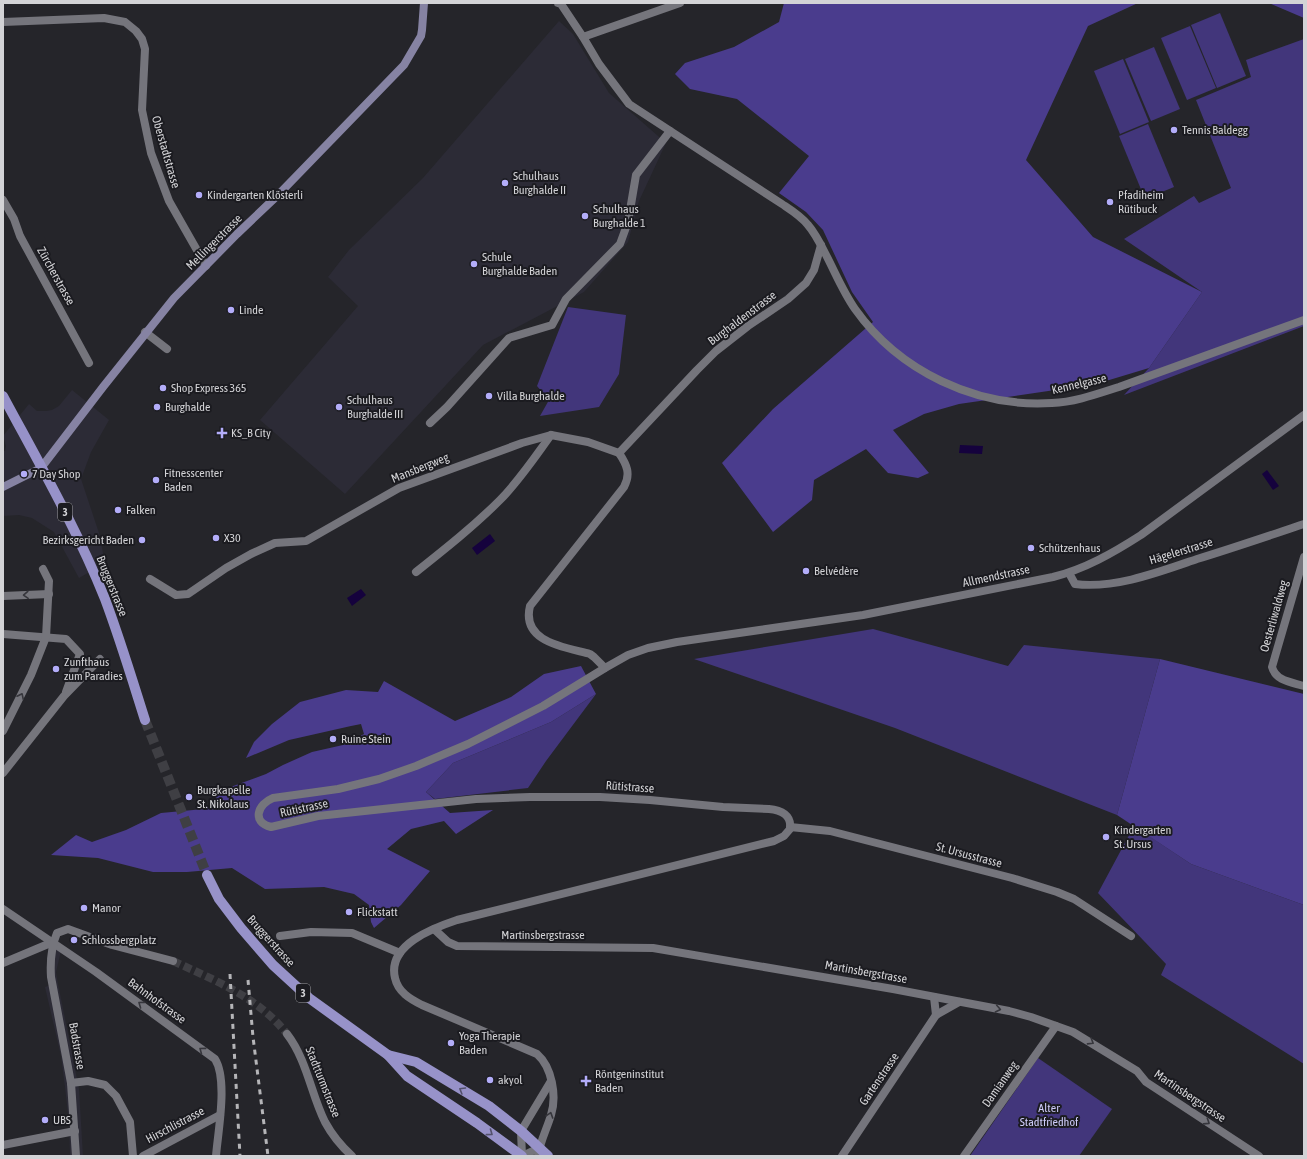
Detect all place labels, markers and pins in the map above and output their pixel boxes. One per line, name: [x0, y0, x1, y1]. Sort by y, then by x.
place label: Tennis Baldegg: [1182, 123, 1249, 137]
marker: Tennis Baldegg: [1169, 125, 1179, 135]
place label: Schulhaus Burghalde II: [513, 169, 566, 197]
marker: Schulhaus Burghalde II: [500, 178, 510, 188]
place label: Kindergarten Klösterli: [207, 188, 303, 202]
place label: Pfadiheim Rütibuck: [1118, 188, 1164, 216]
marker: Kindergarten Klösterli: [194, 190, 204, 200]
marker: Pfadiheim Rütibuck: [1105, 197, 1115, 207]
place label: Schulhaus Burghalde 1: [593, 202, 646, 230]
marker: Schulhaus Burghalde 1: [580, 211, 590, 221]
place label: Schule Burghalde Baden: [482, 250, 557, 278]
marker: Schule Burghalde Baden: [469, 259, 479, 269]
place label: Linde: [239, 303, 263, 317]
marker: Linde: [226, 305, 236, 315]
place label: Shop Express 365: [171, 381, 247, 395]
marker: Shop Express 365: [158, 383, 168, 393]
place label: Villa Burghalde: [497, 389, 565, 403]
marker: Villa Burghalde: [484, 391, 494, 401]
place label: Schulhaus Burghalde III: [347, 393, 403, 421]
place label: Burghalde: [165, 400, 210, 414]
marker: Burghalde: [152, 402, 162, 412]
marker: Schulhaus Burghalde III: [334, 402, 344, 412]
place label: KS_B City: [231, 426, 271, 440]
marker: KS_B City: [216, 427, 228, 439]
place label: Fitnesscenter Baden: [164, 466, 223, 494]
place label: 7 Day Shop: [32, 467, 81, 481]
marker: 7 Day Shop: [19, 469, 29, 479]
marker: Fitnesscenter Baden: [151, 475, 161, 485]
place label: Falken: [126, 503, 156, 517]
marker: Falken: [113, 505, 123, 515]
place label: X30: [224, 531, 241, 545]
place label: Bezirksgericht Baden: [42, 533, 134, 547]
marker: X30: [211, 533, 221, 543]
marker: Bezirksgericht Baden: [137, 535, 147, 545]
place label: Schützenhaus: [1039, 541, 1100, 555]
marker: Schützenhaus: [1026, 543, 1036, 553]
place label: Belvédère: [814, 564, 859, 578]
marker: Belvédère: [801, 566, 811, 576]
place label: Zunfthaus zum Paradies: [64, 655, 123, 683]
marker: Zunfthaus zum Paradies: [51, 664, 61, 674]
place label: Ruine Stein: [341, 732, 391, 746]
marker: Ruine Stein: [328, 734, 338, 744]
place label: Burgkapelle St. Nikolaus: [197, 783, 251, 811]
marker: Burgkapelle St. Nikolaus: [184, 792, 194, 802]
place label: Kindergarten St. Ursus: [1114, 823, 1171, 851]
marker: Kindergarten St. Ursus: [1101, 832, 1111, 842]
place label: Manor: [92, 901, 121, 915]
marker: Manor: [79, 903, 89, 913]
place label: Flickstatt: [357, 905, 398, 919]
marker: Flickstatt: [344, 907, 354, 917]
place label: Schlossbergplatz: [82, 933, 157, 947]
marker: Schlossbergplatz: [69, 935, 79, 945]
place label: Yoga Therapie Baden: [459, 1029, 520, 1057]
marker: Yoga Therapie Baden: [446, 1038, 456, 1048]
place label: Röntgeninstitut Baden: [595, 1067, 664, 1095]
place label: akyol: [498, 1073, 523, 1087]
marker: akyol: [485, 1075, 495, 1085]
marker: Röntgeninstitut Baden: [580, 1075, 592, 1087]
place label: UBS: [53, 1113, 71, 1127]
marker: UBS: [40, 1115, 50, 1125]

